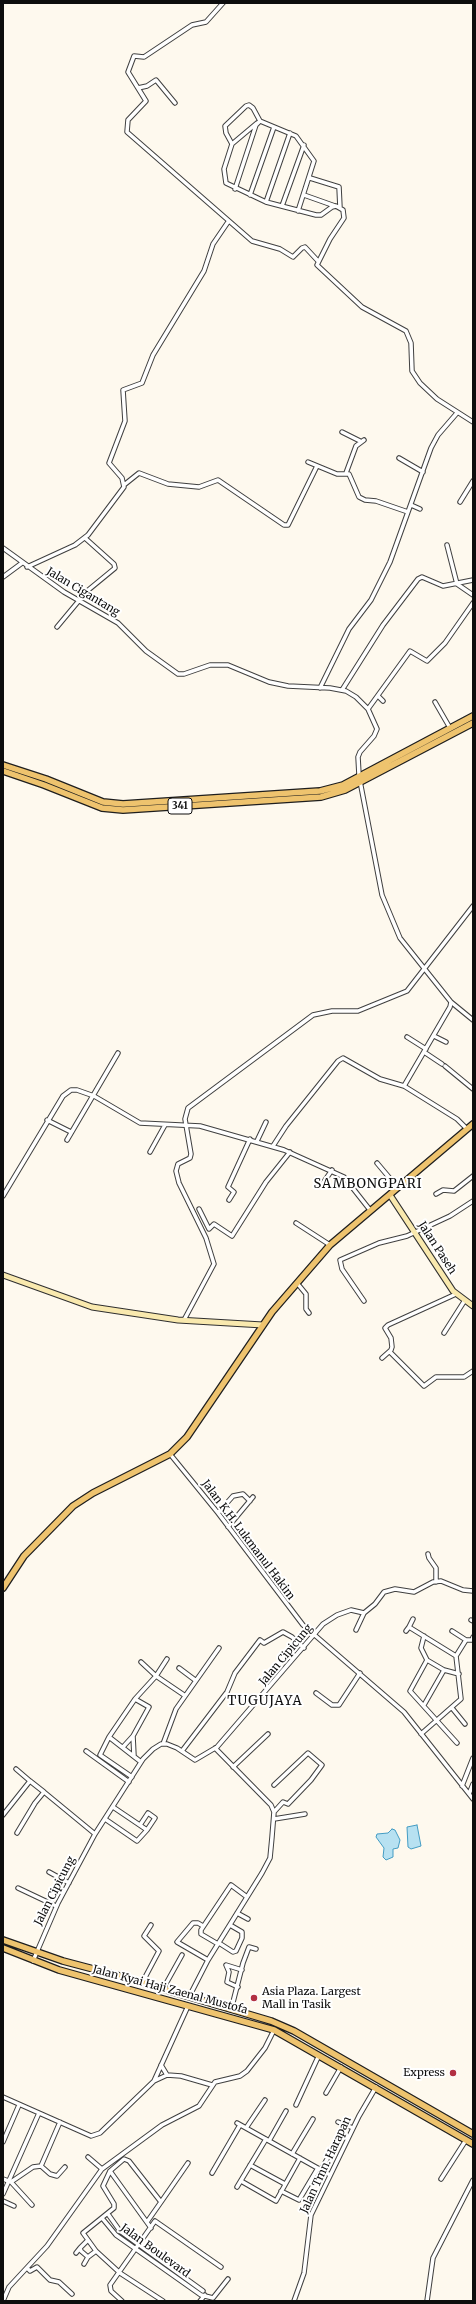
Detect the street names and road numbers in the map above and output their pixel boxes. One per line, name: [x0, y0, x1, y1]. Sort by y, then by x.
street label: Jalan Cigantang: [44, 565, 122, 619]
road number: 341: [168, 798, 192, 814]
street label: Jalan Paseh: [415, 1219, 459, 1277]
street label: Jalan K.H. Lukmanul Hakim: [199, 1477, 297, 1603]
street label: Jalan Cipicung: [257, 1622, 315, 1688]
street label: Jalan Cipicung: [32, 1854, 78, 1928]
street label: Jalan Kyai Haji Zaenal Mustofa: [91, 1963, 249, 2017]
street label: Jalan Tmn. Harapan: [298, 2114, 354, 2216]
street label: Jalan Boulevard: [118, 2221, 192, 2281]

